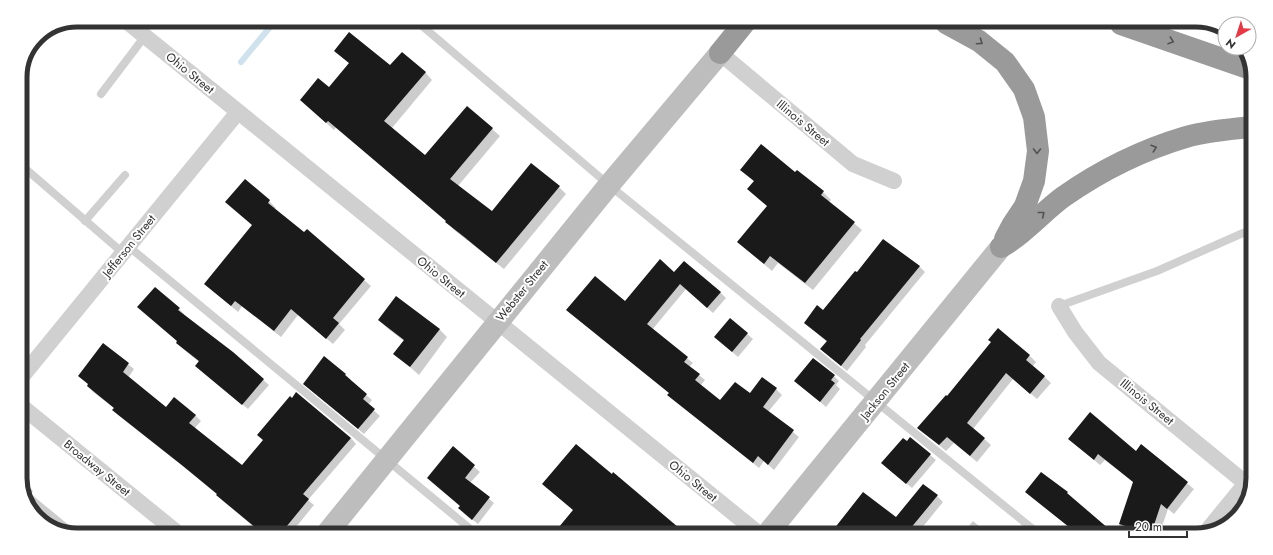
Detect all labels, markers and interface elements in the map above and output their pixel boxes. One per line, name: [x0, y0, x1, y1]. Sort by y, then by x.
north arrow: [1217, 16, 1257, 56]
text: N: [1222, 35, 1239, 53]
one-way arrow: [1168, 36, 1175, 45]
one-way arrow: [976, 37, 983, 45]
street label: Ohio Street: [162, 48, 218, 98]
street label: Illinois Street: [772, 95, 834, 151]
one-way arrow: [1150, 145, 1157, 153]
one-way arrow: [1033, 148, 1041, 154]
street label: Jefferson Street: [97, 211, 160, 283]
one-way arrow: [1038, 211, 1045, 218]
street label: Ohio Street: [413, 252, 469, 302]
street label: Webster Street: [492, 256, 552, 325]
street label: Jackson Street: [855, 358, 914, 425]
street label: Illinois Street: [1116, 375, 1178, 429]
street label: Broadway Street: [60, 435, 134, 501]
street label: Ohio Street: [665, 456, 721, 506]
scale bar: [1129, 513, 1187, 539]
text: 20 m: [1135, 518, 1162, 536]

